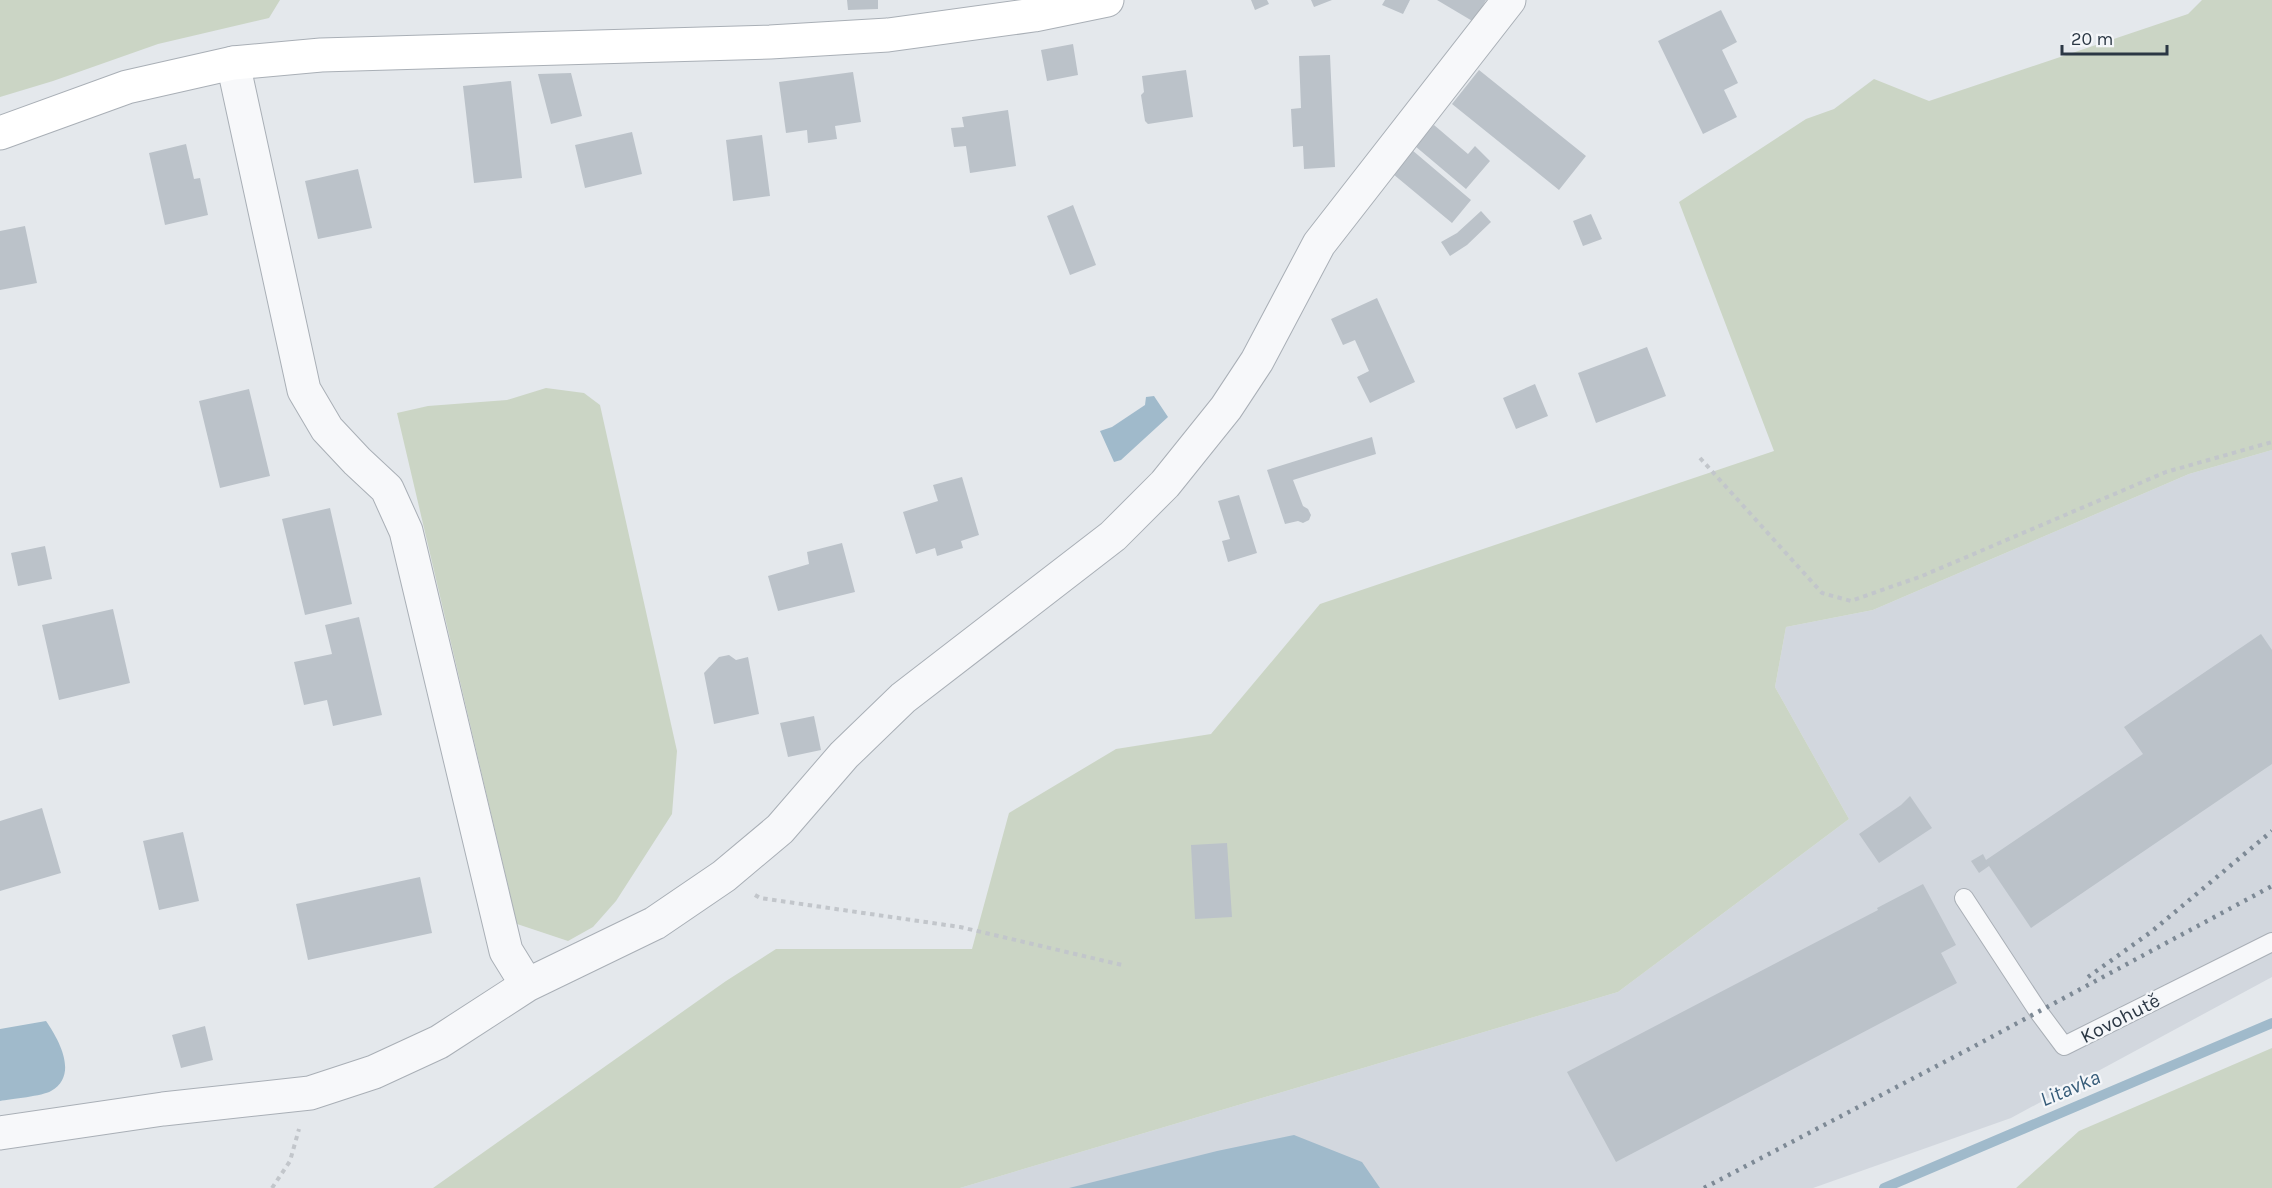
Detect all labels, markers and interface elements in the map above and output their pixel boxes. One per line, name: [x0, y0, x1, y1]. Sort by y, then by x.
scale bar: [2062, 18, 2167, 56]
text: 20 m: [2071, 28, 2113, 50]
street label: Kovohutě: [2077, 989, 2164, 1048]
water label: Litavka: [2036, 1065, 2104, 1111]

